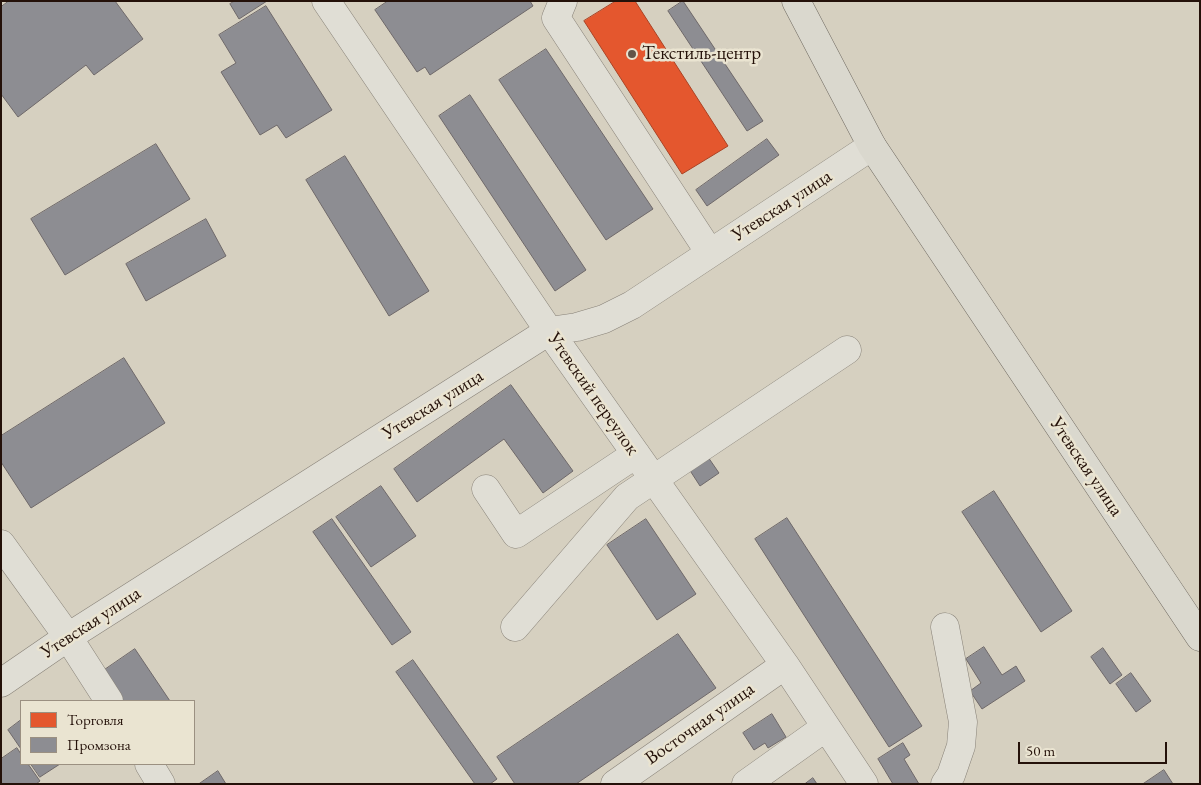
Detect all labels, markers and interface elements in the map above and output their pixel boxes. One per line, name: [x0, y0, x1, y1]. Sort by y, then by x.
place label: Текстиль-центр: [642, 43, 761, 65]
marker: Текстиль-центр: [626, 48, 638, 60]
street label: Утевская улица: [728, 165, 836, 247]
street label: Утевский переулок: [542, 328, 644, 460]
street label: Утевская улица: [378, 365, 488, 445]
street label: Утевская улица: [1044, 413, 1128, 521]
street label: Утевская улица: [37, 582, 145, 664]
street label: Восточная улица: [641, 678, 759, 770]
legend: [20, 700, 195, 765]
text: Торговля: [67, 710, 123, 729]
scale bar: [1021, 732, 1170, 764]
text: Промзона: [67, 735, 131, 754]
text: 50 m: [1026, 741, 1055, 760]

